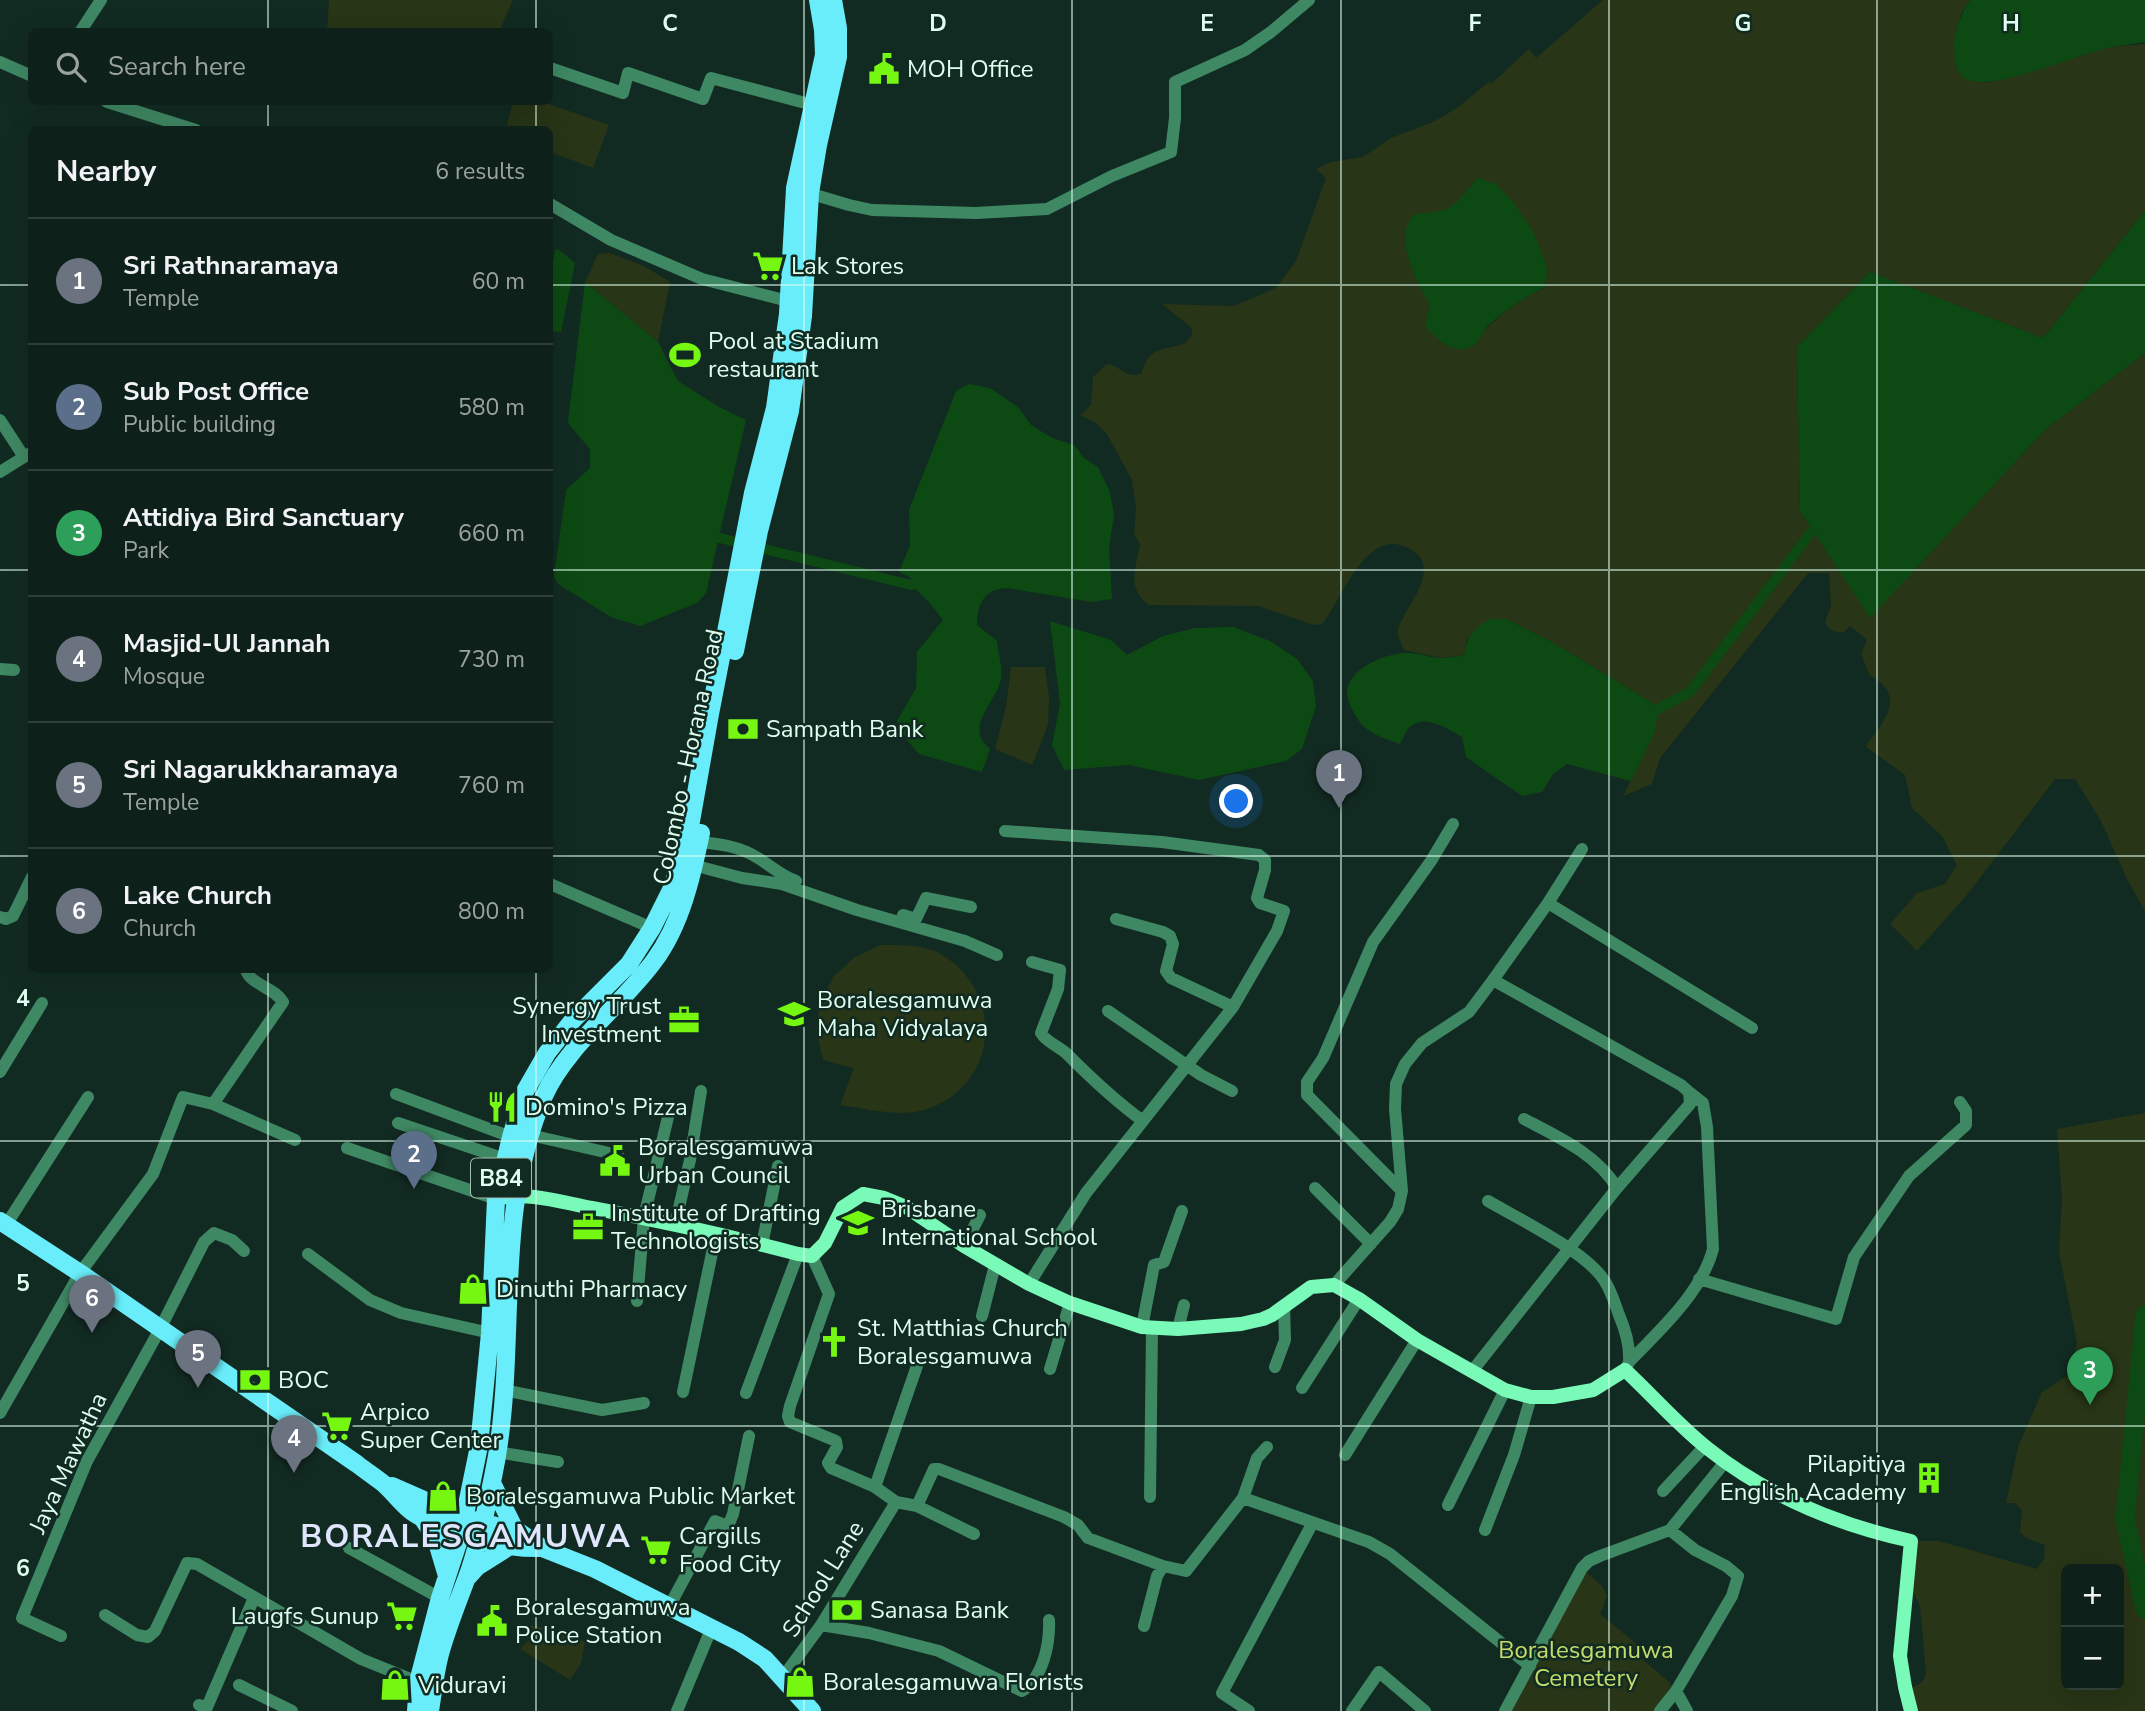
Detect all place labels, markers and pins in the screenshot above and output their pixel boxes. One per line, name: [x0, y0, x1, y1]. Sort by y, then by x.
public building icon: MOH Office: [867, 52, 901, 86]
place label: MOH Office: [907, 53, 1033, 85]
supermarket icon: Lak Stores: [751, 249, 785, 283]
place label: Lak Stores: [791, 250, 904, 282]
place label: Pool at Stadium restaurant: [708, 325, 879, 385]
sports icon: Pool at Stadium restaurant: [668, 338, 702, 372]
bank icon: Sampath Bank: [726, 712, 760, 746]
place label: Sampath Bank: [766, 713, 925, 745]
pin: 1: [1316, 750, 1362, 808]
place label: Boralesgamuwa Maha Vidyalaya: [817, 984, 993, 1044]
place label: Synergy Trust Investment: [512, 990, 662, 1050]
school or university icon: Boralesgamuwa Maha Vidyalaya: [777, 997, 811, 1031]
office icon: Synergy Trust Investment: [667, 1003, 701, 1037]
restaurant icon: Domino's Pizza: [485, 1090, 519, 1124]
place label: Domino's Pizza: [525, 1091, 688, 1123]
pin: 2: [391, 1131, 437, 1189]
place label: Boralesgamuwa Urban Council: [638, 1131, 814, 1191]
public building icon: Boralesgamuwa Urban Council: [598, 1144, 632, 1178]
place label: Brisbane International School: [881, 1193, 1097, 1253]
place label: Institute of Drafting Technologists: [611, 1197, 821, 1257]
school or university icon: Brisbane International School: [841, 1206, 875, 1240]
office icon: Institute of Drafting Technologists: [571, 1210, 605, 1244]
shop icon: Dinuthi Pharmacy: [456, 1272, 490, 1306]
place label: Dinuthi Pharmacy: [496, 1273, 688, 1305]
pin: 6: [69, 1275, 115, 1333]
place label: St. Matthias Church Boralesgamuwa: [857, 1312, 1068, 1372]
church icon: St. Matthias Church Boralesgamuwa: [817, 1325, 851, 1359]
pin: 5: [175, 1330, 221, 1388]
pin: 3: [2067, 1347, 2113, 1405]
bank icon: BOC: [238, 1363, 272, 1397]
place label: BOC: [278, 1364, 329, 1396]
place label: Arpico Super Center: [360, 1396, 502, 1456]
supermarket icon: Arpico Super Center: [320, 1409, 354, 1443]
pin: 4: [271, 1415, 317, 1473]
place label: Pilapitiya English Academy: [1720, 1448, 1907, 1508]
building icon: Pilapitiya English Academy: [1912, 1461, 1946, 1495]
shop icon: Boralesgamuwa Public Market: [426, 1479, 460, 1513]
place label: Boralesgamuwa Public Market: [466, 1480, 795, 1512]
place label: Cargills Food City: [679, 1520, 782, 1580]
supermarket icon: Cargills Food City: [639, 1533, 673, 1567]
place label: Boralesgamuwa Police Station: [515, 1591, 691, 1651]
bank icon: Sanasa Bank: [830, 1593, 864, 1627]
place label: Sanasa Bank: [870, 1594, 1010, 1626]
supermarket icon: Laugfs Sunup: [385, 1599, 419, 1633]
place label: Laugfs Sunup: [231, 1600, 379, 1632]
public building icon: Boralesgamuwa Police Station: [475, 1604, 509, 1638]
shop icon: Boralesgamuwa Florists: [783, 1665, 817, 1699]
place label: Boralesgamuwa Florists: [823, 1666, 1084, 1698]
shop icon: Viduravi: [378, 1668, 412, 1702]
place label: Viduravi: [417, 1669, 507, 1701]

